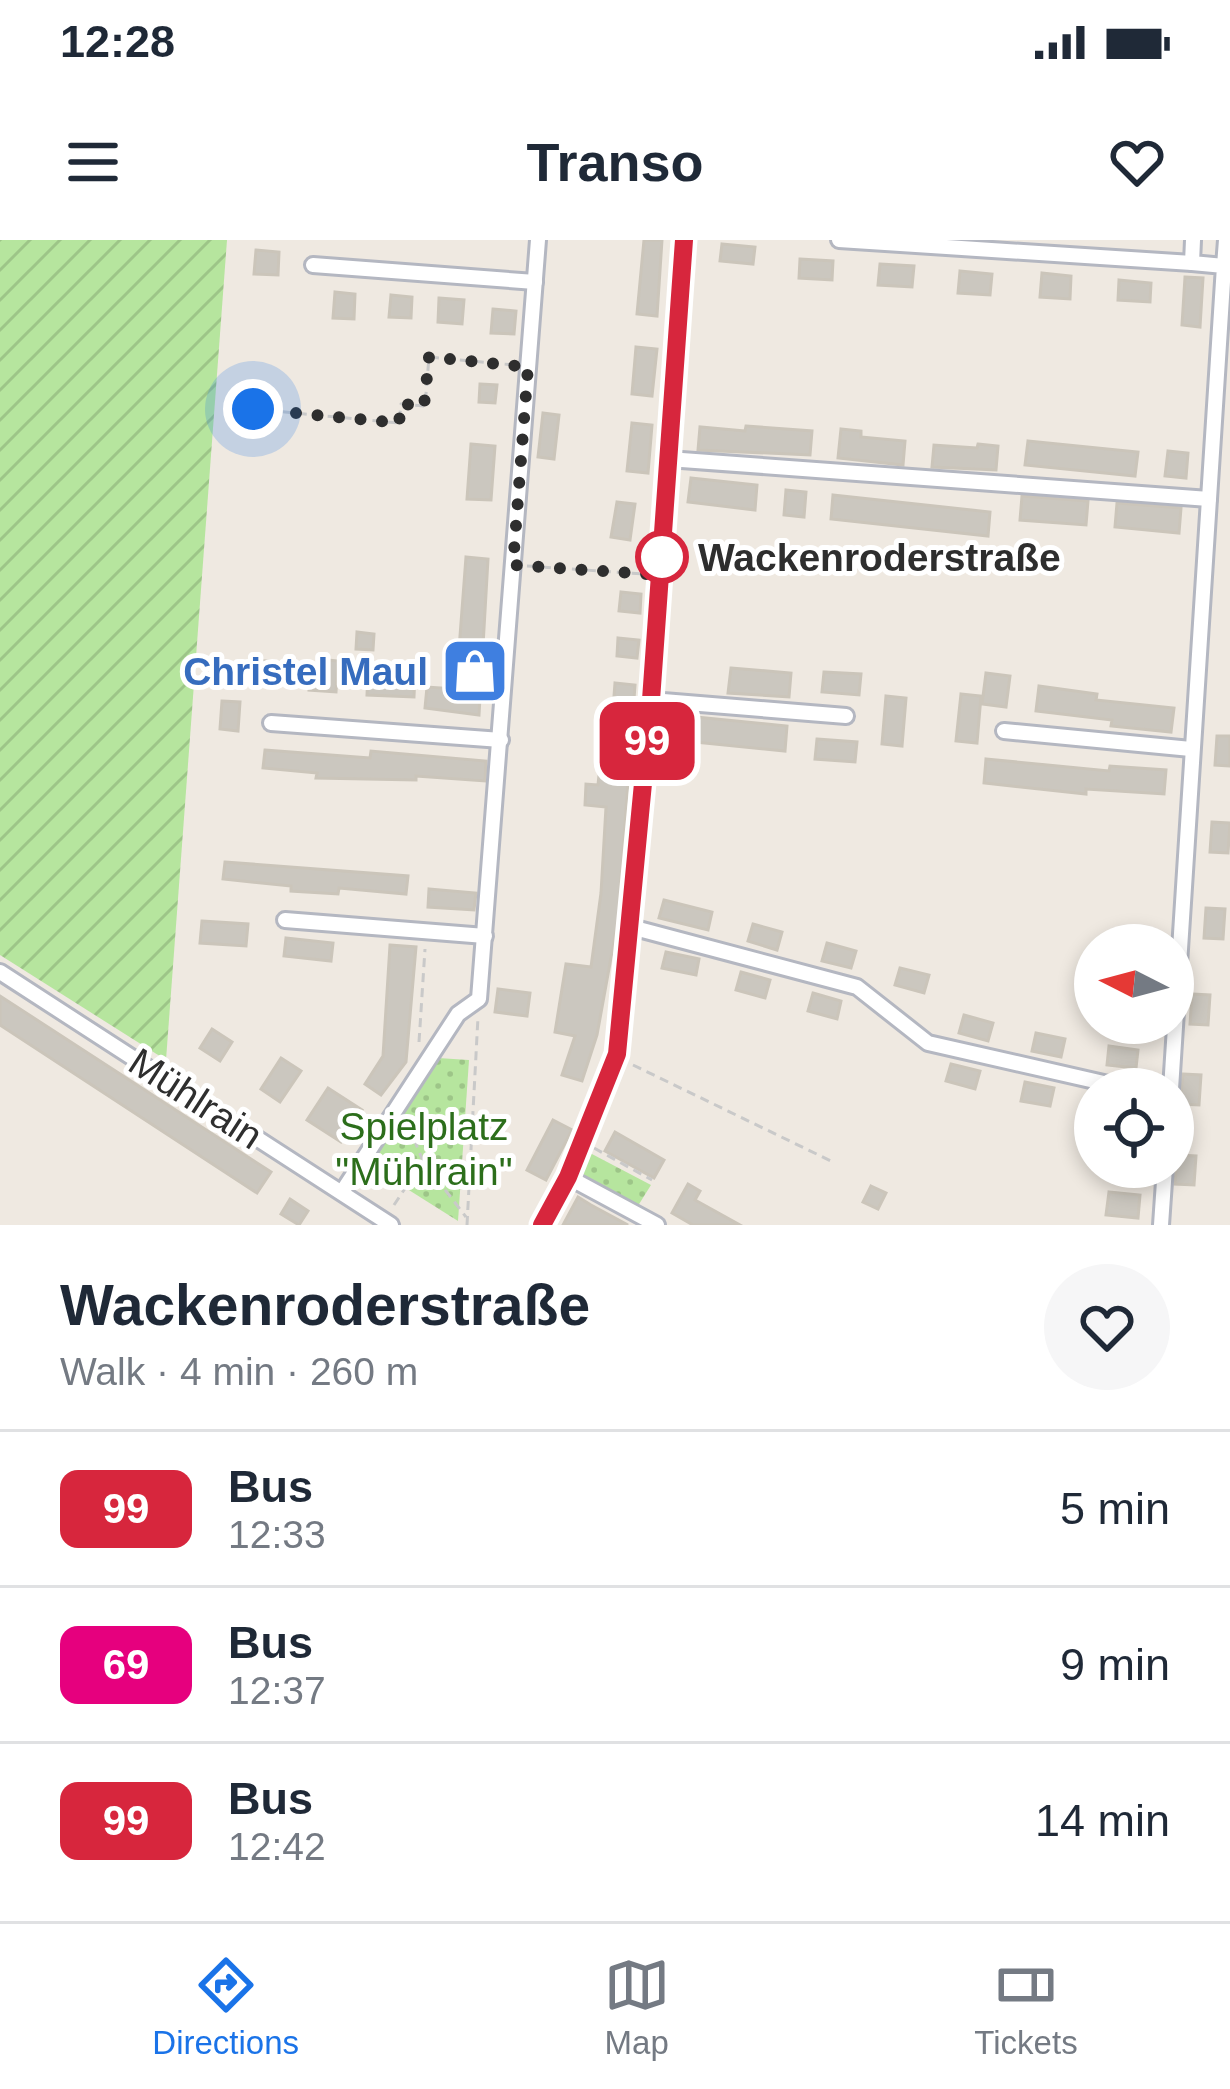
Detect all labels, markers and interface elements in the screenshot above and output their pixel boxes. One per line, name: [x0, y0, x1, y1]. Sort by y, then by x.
text: 12:28: [60, 16, 175, 67]
icon: menu: [60, 129, 126, 195]
icon: heart: [1104, 129, 1170, 195]
text: Transo: [526, 132, 704, 192]
your location: [223, 379, 283, 439]
marker: Wackenroderstraße: [637, 532, 687, 582]
place label: Wackenroderstraße: [698, 536, 1061, 579]
shop icon: Christel Maul: [440, 636, 510, 706]
place label: Christel Maul: [183, 650, 428, 693]
line badge: 99: [593, 702, 701, 780]
text: 99: [624, 717, 670, 764]
north arrow: [1074, 924, 1194, 1044]
map controls: [1074, 924, 1194, 1188]
street label: Mühlrain: [121, 1040, 270, 1157]
button: locate: [1074, 1068, 1194, 1188]
park label: Spielplatz "Mühlrain": [335, 1105, 513, 1193]
button: heart: [1044, 1264, 1170, 1390]
text: Wackenroderstraße: [60, 1273, 590, 1337]
text: Walk · 4 min · 260 m: [60, 1350, 418, 1393]
text: Bus: [228, 1461, 313, 1512]
text: 5 min: [1060, 1483, 1170, 1534]
text: 99: [103, 1485, 149, 1532]
text: 12:33: [228, 1513, 326, 1556]
text: Bus: [228, 1617, 313, 1668]
text: 9 min: [1060, 1639, 1170, 1690]
text: 69: [103, 1641, 149, 1688]
text: 12:37: [228, 1669, 326, 1712]
text: Bus: [228, 1773, 313, 1824]
text: 14 min: [1035, 1795, 1170, 1846]
text: 99: [103, 1797, 149, 1844]
text: 12:42: [228, 1825, 326, 1868]
tab: Directions: [152, 1952, 299, 2062]
tab: Map: [604, 1952, 670, 2062]
tab: Tickets: [974, 1952, 1078, 2062]

